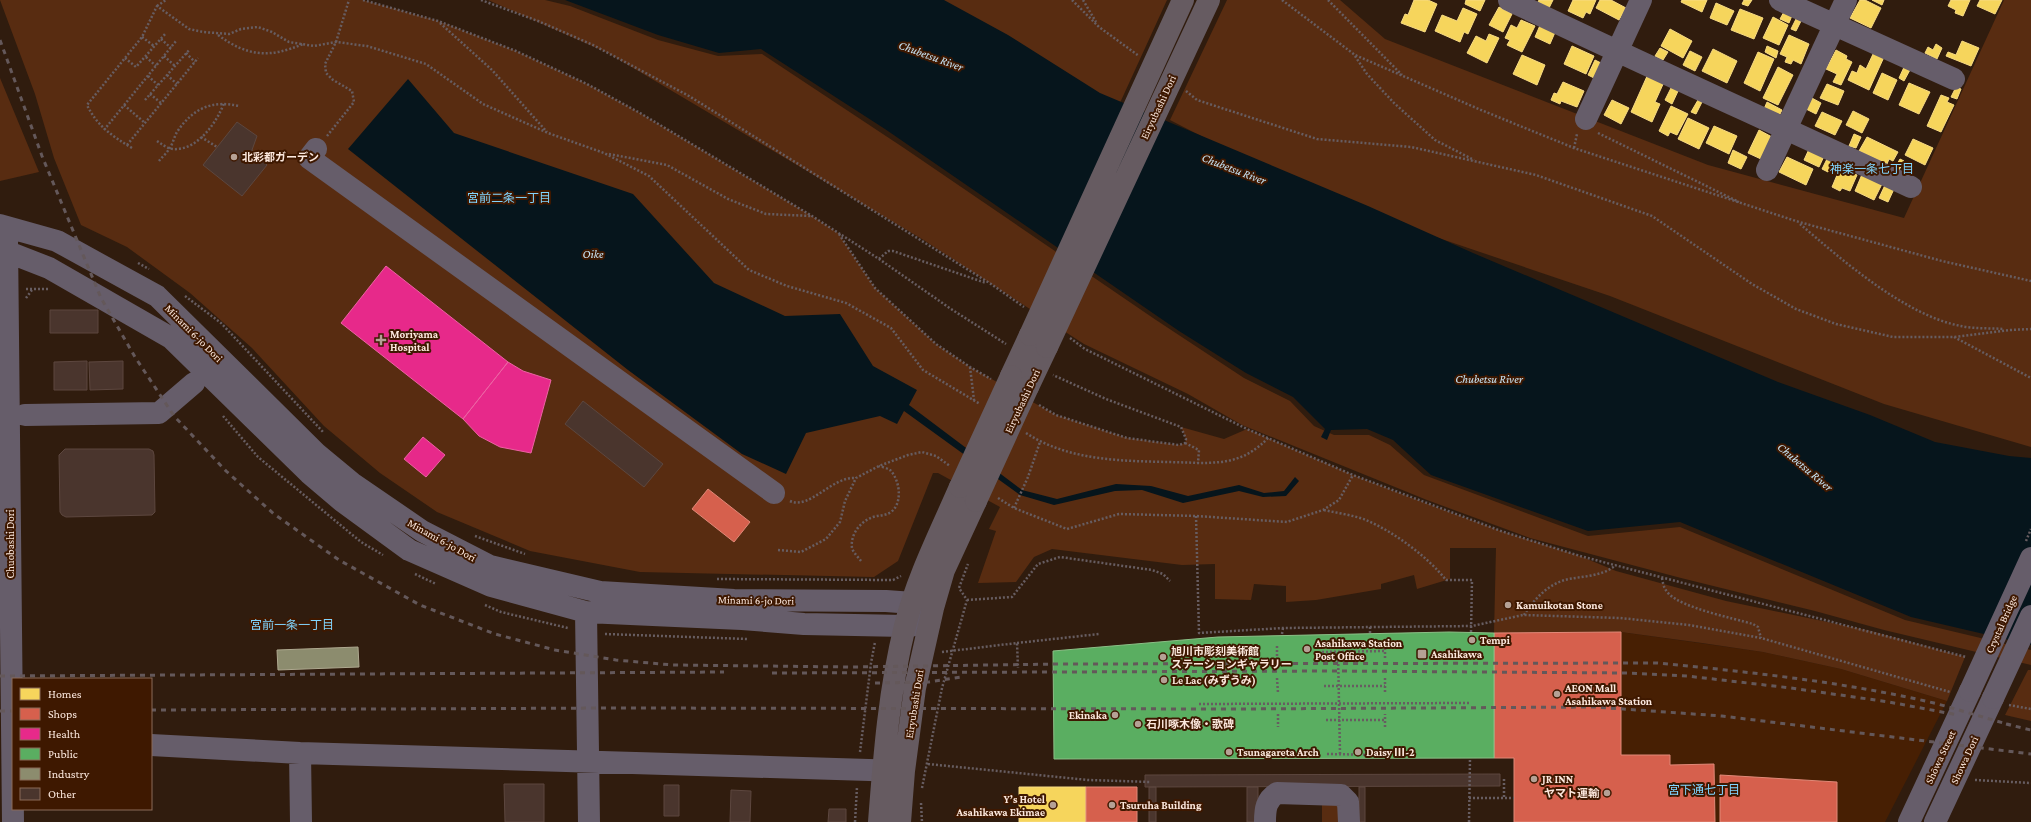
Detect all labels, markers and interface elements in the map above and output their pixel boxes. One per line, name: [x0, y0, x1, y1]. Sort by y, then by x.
water label: Chubetsu River: [897, 38, 966, 74]
street label: Eiryubashi Dori: [1138, 73, 1179, 141]
water label: Chubetsu River: [1200, 150, 1269, 188]
place label: 北彩都ガーデン: [242, 151, 319, 163]
marker: 北彩都ガーデン: [229, 152, 239, 162]
district label: 神楽一条七丁目: [1830, 162, 1914, 176]
district label: 宮前二条一丁目: [467, 191, 551, 205]
water label: Oike: [583, 247, 604, 261]
street label: Minami 6-jo Dori: [162, 302, 225, 365]
place label: Moriyama Hospital: [390, 328, 439, 353]
marker: Moriyama Hospital: [375, 334, 387, 346]
street label: Eiryubashi Dori: [1002, 367, 1043, 435]
water label: Chubetsu River: [1455, 372, 1524, 386]
water label: Chubetsu River: [1775, 440, 1836, 495]
street label: Chuobashi Dori: [4, 509, 16, 579]
street label: Minami 6-jo Dori: [405, 516, 478, 565]
street label: Minami 6-jo Dori: [718, 593, 794, 608]
street label: Crystal Bridge: [1983, 593, 2020, 655]
place label: Kamuikotan Stone: [1516, 599, 1603, 611]
marker: Kamuikotan Stone: [1503, 600, 1513, 610]
district label: 宮前一条一丁目: [250, 618, 334, 632]
place label: Tempi: [1480, 634, 1511, 646]
marker: Tempi: [1467, 635, 1477, 645]
place label: Asahikawa Station Post Office: [1314, 637, 1403, 662]
marker: Asahikawa Station Post Office: [1302, 644, 1312, 654]
place label: 旭川市彫刻美術館 ステーションギャラリー: [1171, 645, 1292, 670]
marker: Asahikawa: [1416, 648, 1428, 660]
place label: Asahikawa: [1430, 648, 1483, 660]
marker: 旭川市彫刻美術館 ステーションギャラリー: [1158, 652, 1168, 662]
street label: Eiryubashi Dori: [903, 669, 926, 739]
place label: Le Lac (みずうみ): [1172, 674, 1256, 687]
marker: Le Lac (みずうみ): [1159, 675, 1169, 685]
legend: [12, 678, 152, 810]
place label: AEON Mall Asahikawa Station: [1564, 682, 1653, 707]
text: Homes: [48, 687, 82, 701]
marker: AEON Mall Asahikawa Station: [1552, 689, 1562, 699]
text: Shops: [48, 707, 77, 721]
place label: Ekinaka: [1069, 709, 1108, 721]
marker: Ekinaka: [1110, 710, 1120, 720]
place label: 石川啄木像・歌碑: [1146, 718, 1234, 730]
marker: 石川啄木像・歌碑: [1133, 719, 1143, 729]
text: Health: [48, 727, 81, 741]
street label: Shōwa Street: [1922, 728, 1958, 786]
street label: Showa Dori: [1948, 734, 1980, 786]
place label: Tsunagareta Arch: [1237, 746, 1320, 758]
place label: Daisy Ⅲ-2: [1366, 746, 1415, 758]
text: Public: [48, 747, 78, 761]
marker: Tsunagareta Arch: [1224, 747, 1234, 757]
marker: Daisy Ⅲ-2: [1353, 747, 1363, 757]
text: Industry: [48, 767, 90, 781]
place label: JR INN: [1541, 773, 1574, 785]
marker: JR INN: [1529, 774, 1539, 784]
district label: 宮下通七丁目: [1668, 783, 1740, 797]
text: Other: [48, 787, 77, 801]
place label: ヤマト運輸: [1544, 787, 1600, 799]
marker: ヤマト運輸: [1602, 788, 1612, 798]
place label: Y’s Hotel Asahikawa Ekimae: [956, 793, 1046, 818]
place label: Tsuruha Building: [1120, 799, 1202, 811]
marker: Y’s Hotel Asahikawa Ekimae: [1048, 800, 1058, 810]
marker: Tsuruha Building: [1107, 800, 1117, 810]

